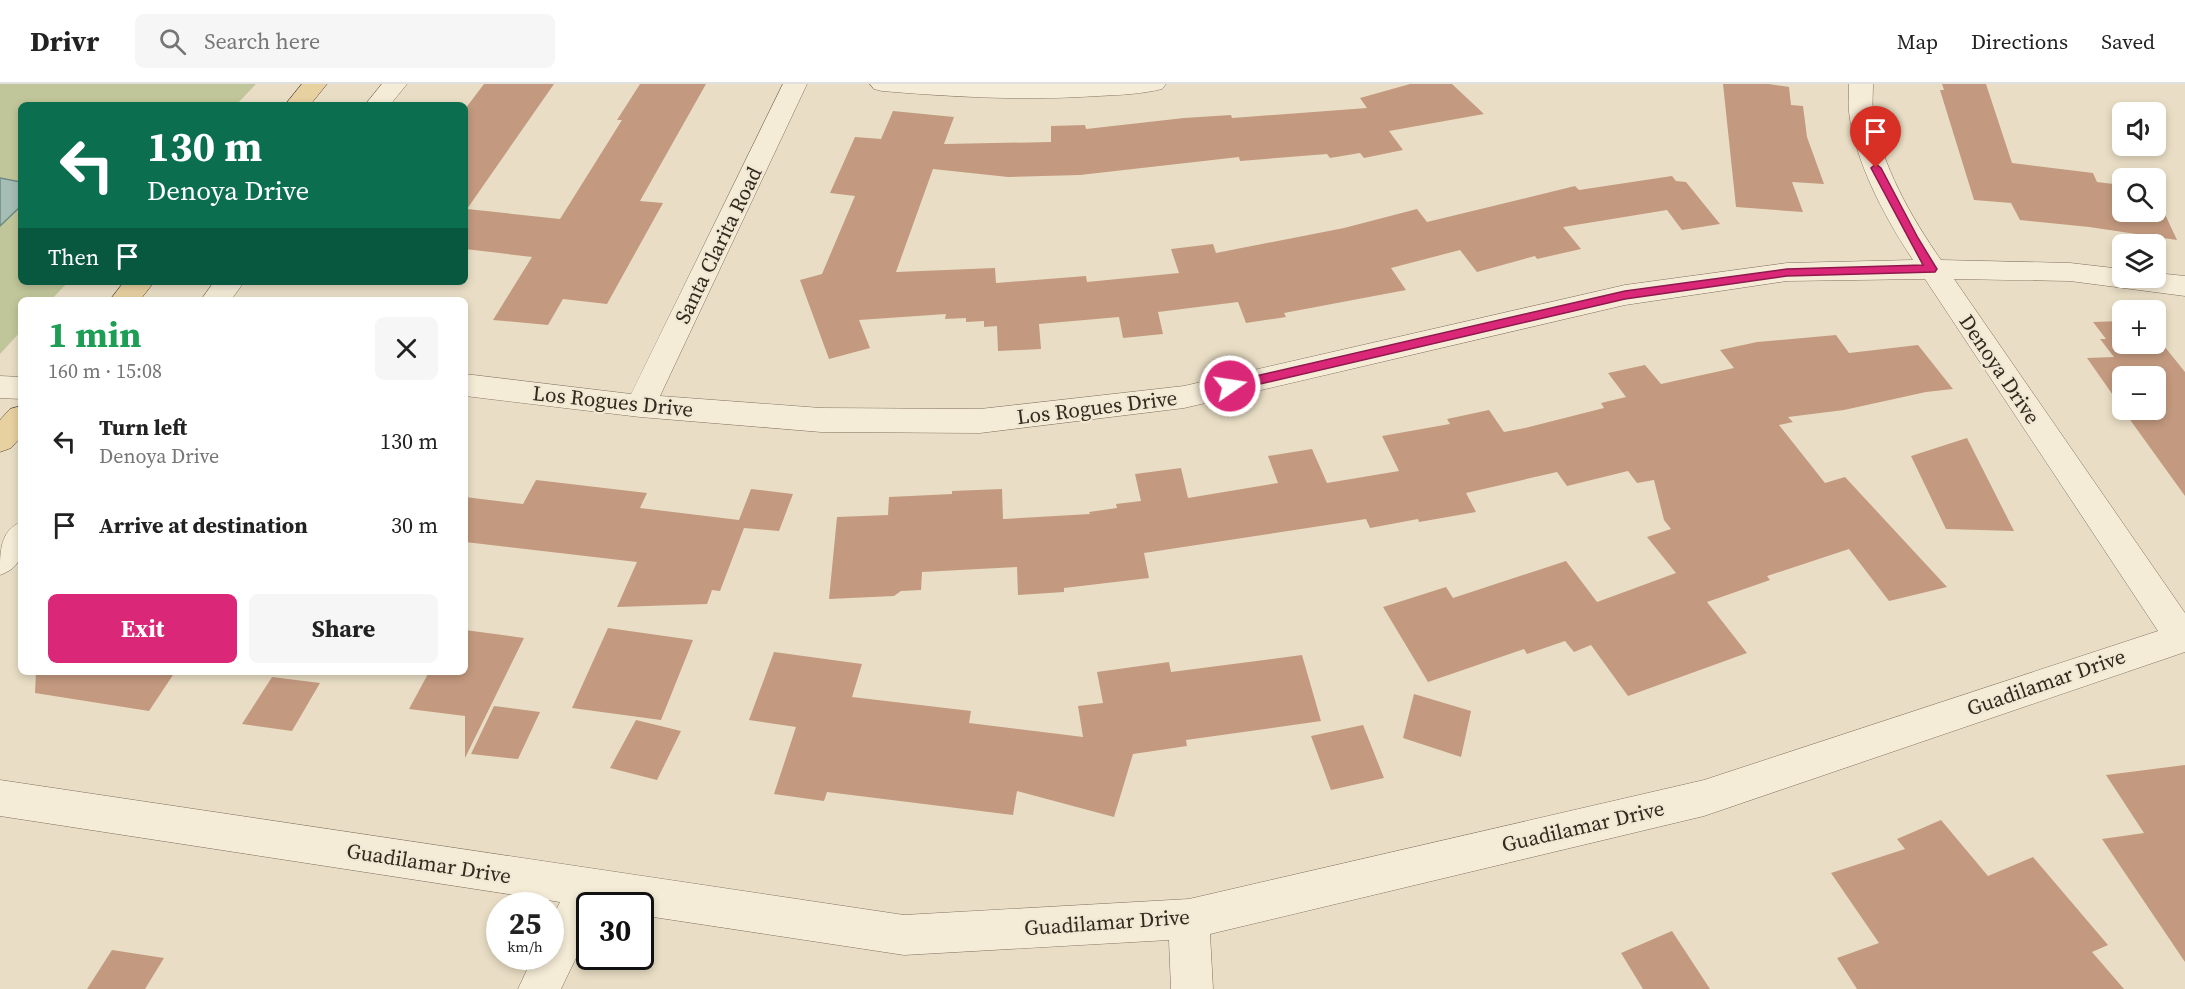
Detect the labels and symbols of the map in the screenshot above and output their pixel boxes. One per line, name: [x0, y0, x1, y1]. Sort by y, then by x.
pin: [1850, 106, 1901, 168]
street label: Santa Clarita Road: [667, 162, 769, 328]
street label: Denoya Drive: [1953, 309, 2047, 429]
position arrow: [1198, 354, 1262, 418]
street label: Los Rogues Drive: [531, 378, 695, 424]
street label: Los Rogues Drive: [1015, 383, 1179, 431]
street label: Guadilamar Drive: [1963, 641, 2129, 723]
street label: Guadilamar Drive: [1499, 793, 1667, 859]
street label: Guadilamar Drive: [345, 836, 513, 890]
speed limit sign: 30: [576, 892, 654, 970]
street label: Guadilamar Drive: [1023, 902, 1191, 942]

